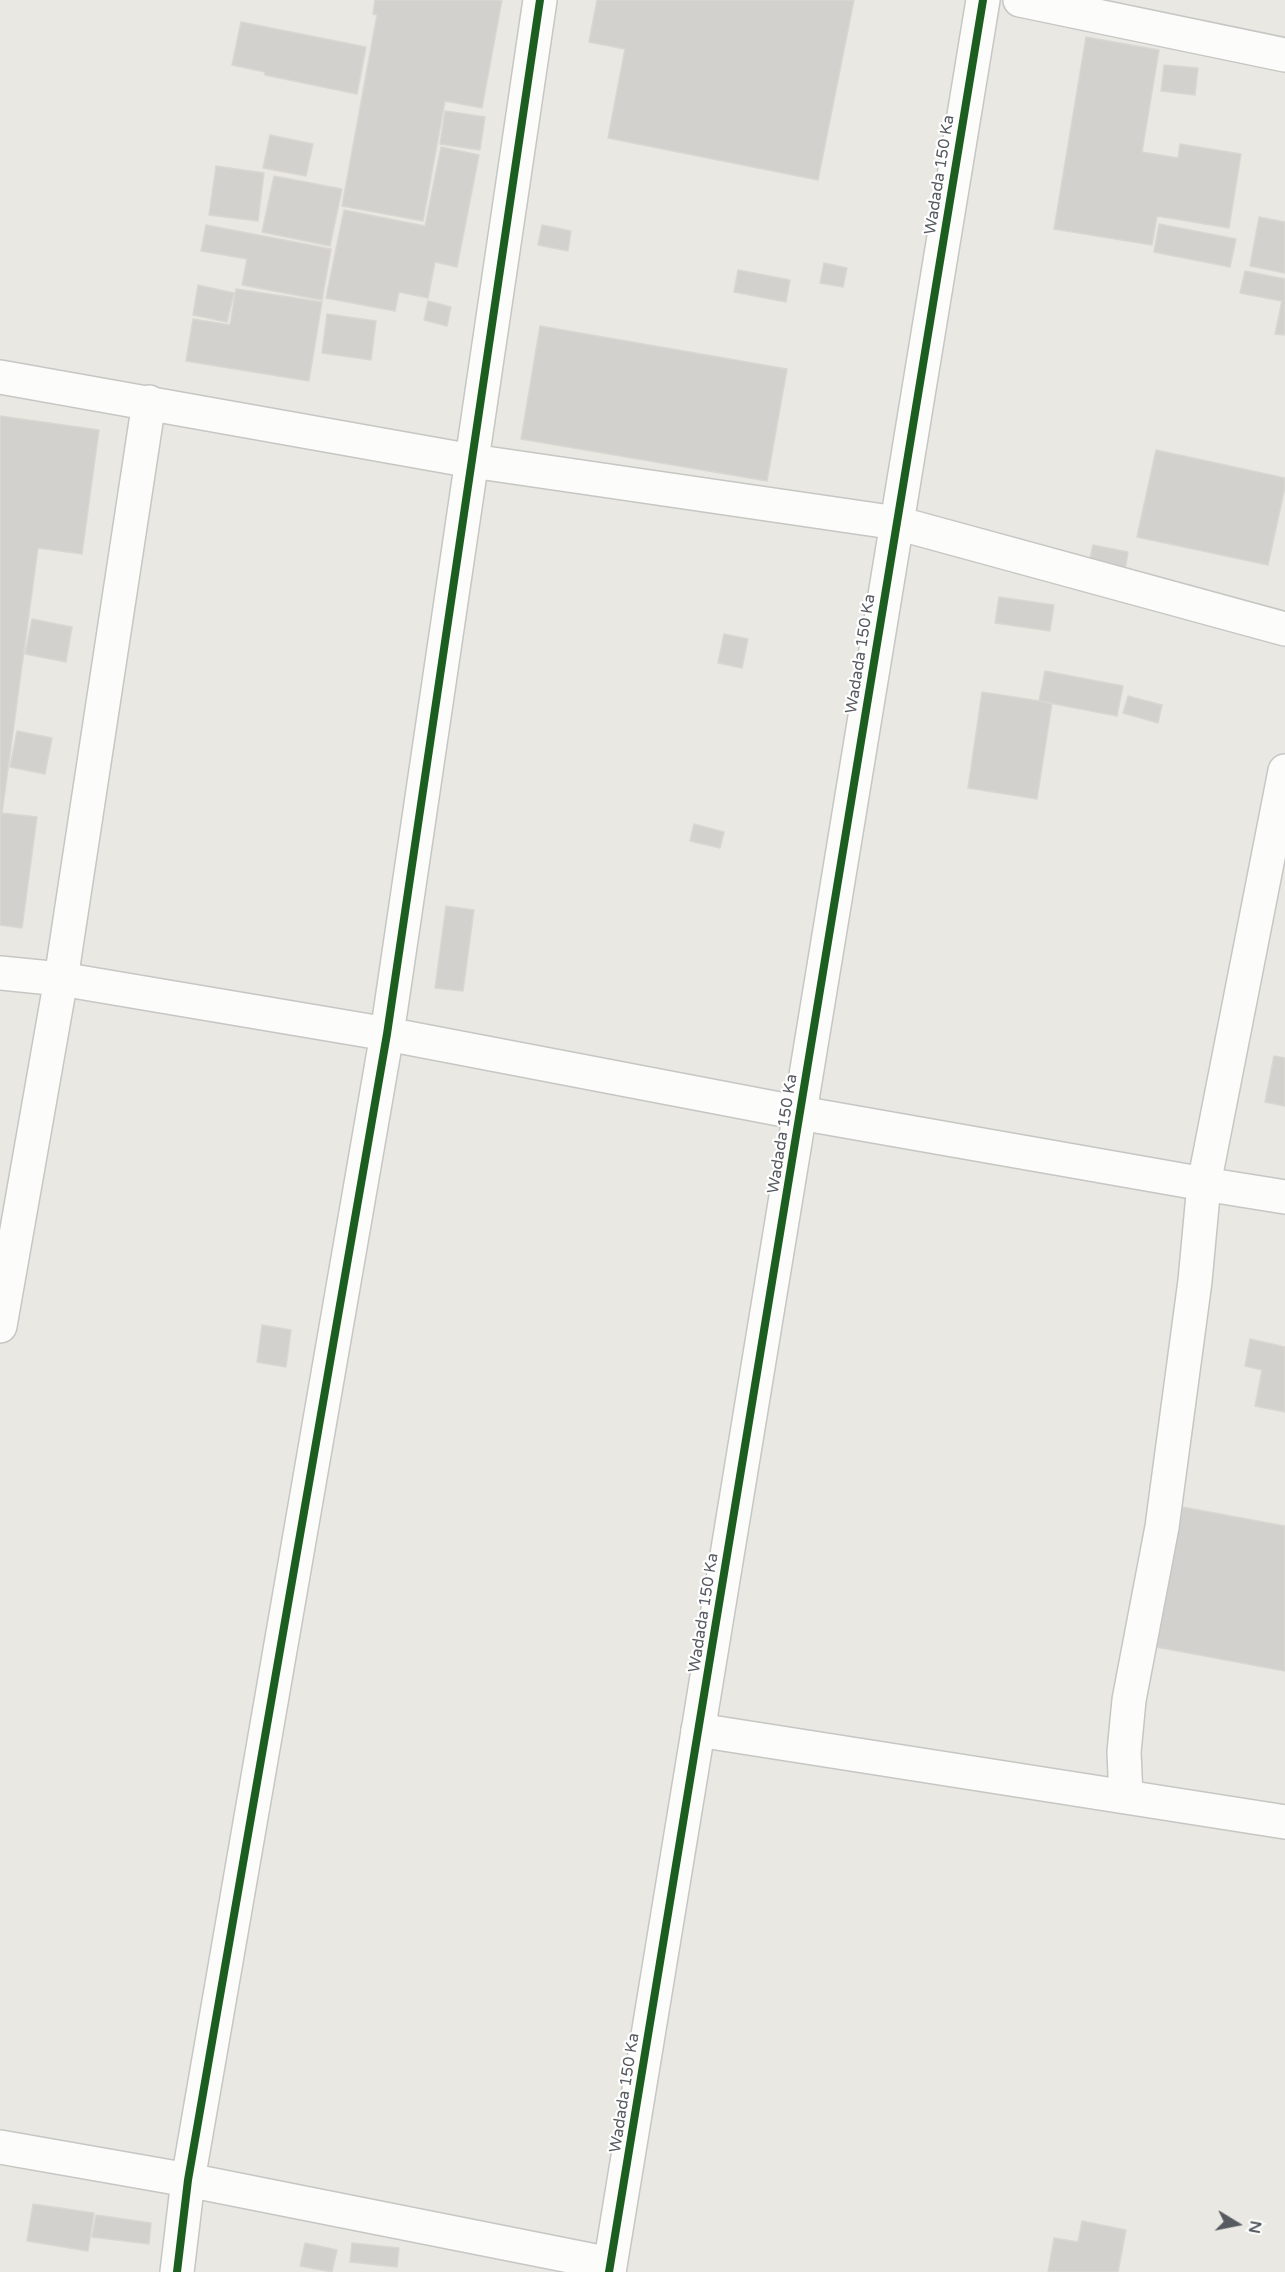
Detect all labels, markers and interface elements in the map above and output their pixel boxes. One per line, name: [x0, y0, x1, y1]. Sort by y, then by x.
street label: Wadada 150 Ka: [921, 114, 959, 236]
street label: Wadada 150 Ka: [842, 593, 880, 715]
street label: Wadada 150 Ka: [764, 1073, 802, 1195]
street label: Wadada 150 Ka: [685, 1552, 723, 1674]
street label: Wadada 150 Ka: [606, 2032, 644, 2154]
north arrow: [1207, 2194, 1267, 2254]
text: N: [1244, 2219, 1266, 2235]

